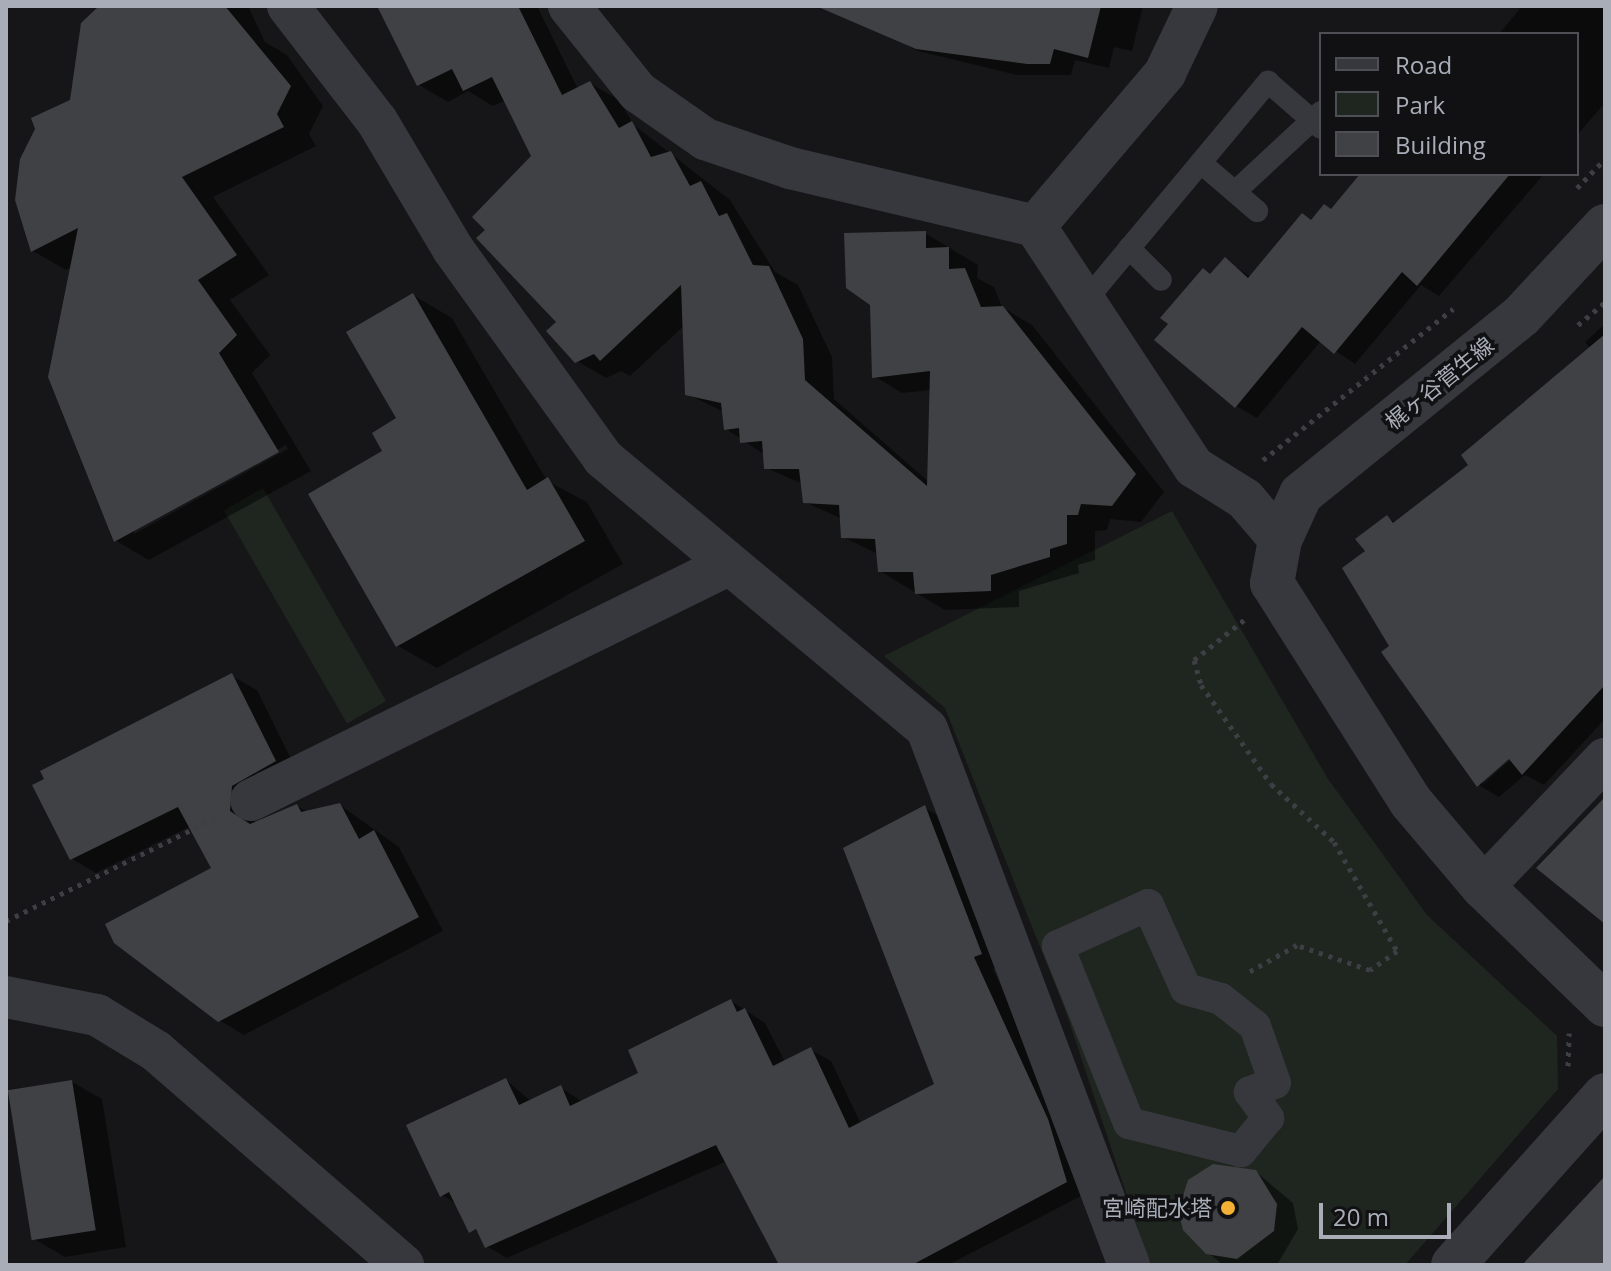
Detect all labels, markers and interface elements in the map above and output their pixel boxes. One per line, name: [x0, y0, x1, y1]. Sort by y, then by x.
legend: [1319, 32, 1579, 176]
text: Road: [1395, 48, 1452, 81]
text: Park: [1395, 88, 1445, 121]
text: Building: [1395, 128, 1486, 161]
street label: 梶ヶ谷菅生線: [1379, 331, 1499, 435]
scale bar: [1323, 1187, 1455, 1237]
place label: 宮崎配水塔: [1102, 1195, 1212, 1221]
marker: 宮崎配水塔: [1219, 1199, 1237, 1217]
text: 20 m: [1333, 1200, 1389, 1233]

